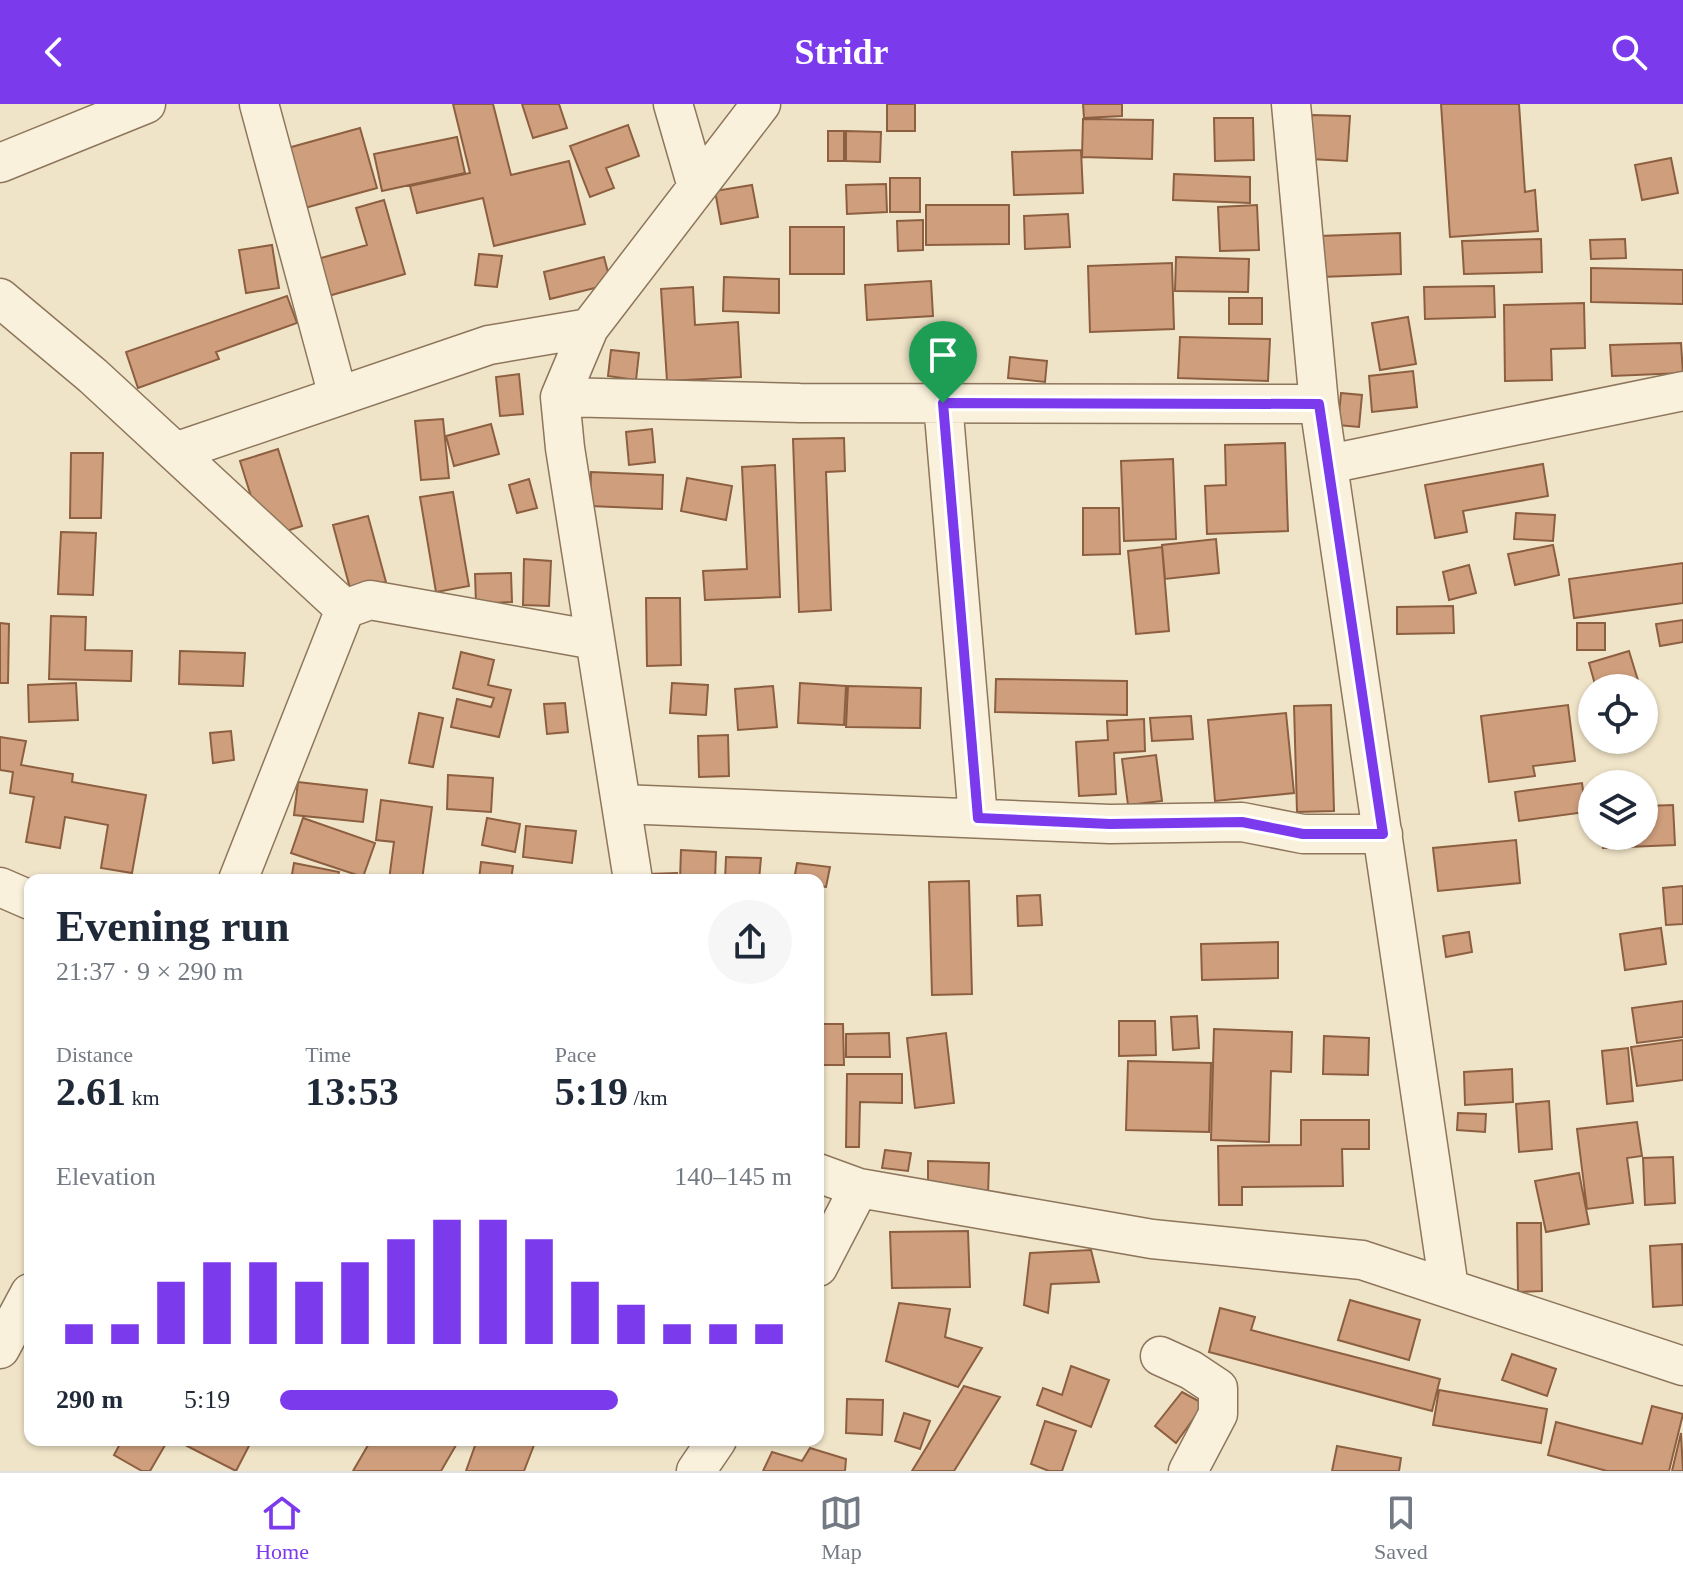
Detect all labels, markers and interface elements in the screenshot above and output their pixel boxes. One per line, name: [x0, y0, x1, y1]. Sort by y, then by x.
icon: back: [32, 30, 76, 74]
icon: search: [1607, 30, 1651, 74]
text: Stridr: [795, 32, 889, 72]
pin: [909, 321, 977, 403]
icon: arrive: [921, 333, 965, 377]
map controls: [1578, 674, 1658, 850]
button: locate: [1578, 674, 1658, 754]
button: layers: [1578, 770, 1658, 850]
button: share: [708, 900, 792, 984]
text: Evening run: [56, 902, 290, 951]
text: 21:37 · 9 × 290 m: [56, 957, 243, 986]
text: Distance: [56, 1042, 133, 1067]
text: Time: [305, 1042, 351, 1067]
text: Pace: [555, 1042, 596, 1067]
text: 2.61: [56, 1069, 126, 1114]
text: 13:53: [305, 1069, 399, 1114]
text: 5:19: [555, 1069, 628, 1114]
text: km: [126, 1085, 160, 1110]
text: /km: [628, 1085, 668, 1110]
text: Elevation: [56, 1162, 156, 1191]
text: 140–145 m: [674, 1162, 792, 1191]
text: 290 m: [56, 1385, 123, 1414]
text: 5:19: [184, 1385, 230, 1414]
tab: Home: [255, 1491, 309, 1565]
tab: Map: [819, 1491, 863, 1565]
tab: Saved: [1374, 1491, 1428, 1565]

